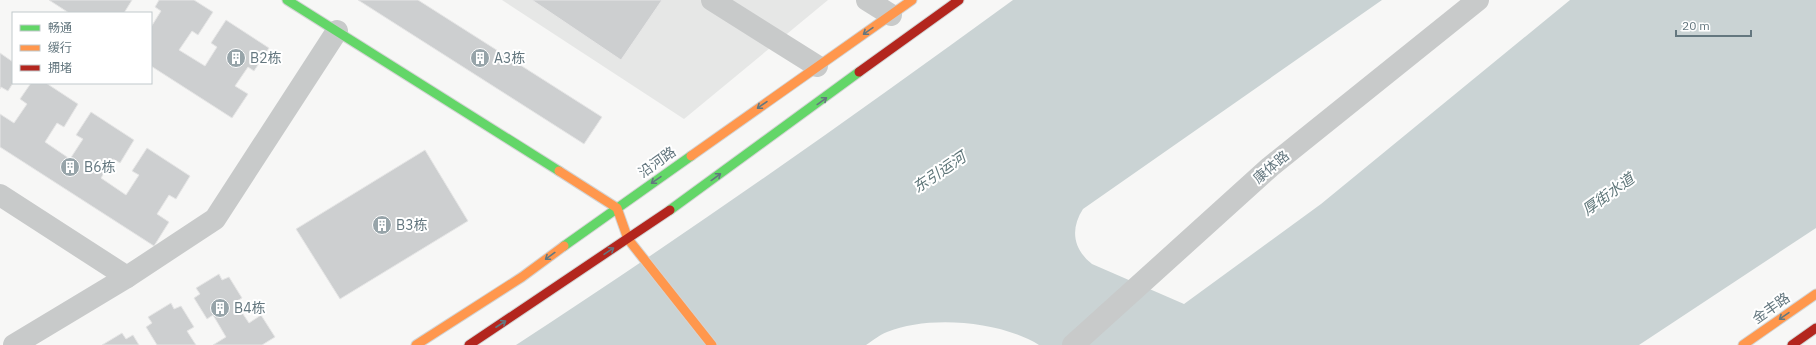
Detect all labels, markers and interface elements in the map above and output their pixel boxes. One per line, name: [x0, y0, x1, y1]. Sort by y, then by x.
legend: [12, 12, 152, 84]
scale bar: [1676, 12, 1751, 38]
text: 20 m: [1682, 18, 1710, 33]
text: 畅通: [48, 20, 72, 35]
one-way arrow: [863, 27, 874, 35]
text: 缓行: [48, 40, 72, 55]
building icon: B2栋: [225, 47, 247, 69]
building icon: A3栋: [469, 47, 491, 69]
place label: B2栋: [250, 49, 282, 67]
place label: A3栋: [494, 49, 525, 67]
text: 拥堵: [48, 60, 72, 75]
one-way arrow: [816, 97, 827, 105]
one-way arrow: [757, 101, 768, 109]
street label: 沿河路: [635, 143, 679, 181]
water label: 东引运河: [909, 146, 972, 197]
street label: 康体路: [1249, 147, 1293, 187]
building icon: B6栋: [59, 156, 81, 178]
place label: B6栋: [84, 158, 116, 176]
water label: 厚街水道: [1578, 168, 1639, 219]
one-way arrow: [710, 173, 721, 181]
one-way arrow: [650, 176, 661, 184]
building icon: B3栋: [371, 214, 393, 236]
place label: B3栋: [396, 216, 428, 234]
one-way arrow: [604, 247, 615, 255]
one-way arrow: [545, 252, 556, 260]
street label: 金丰路: [1749, 289, 1793, 327]
building icon: B4栋: [209, 297, 231, 319]
place label: B4栋: [234, 299, 266, 317]
one-way arrow: [1779, 312, 1790, 320]
one-way arrow: [495, 319, 507, 327]

